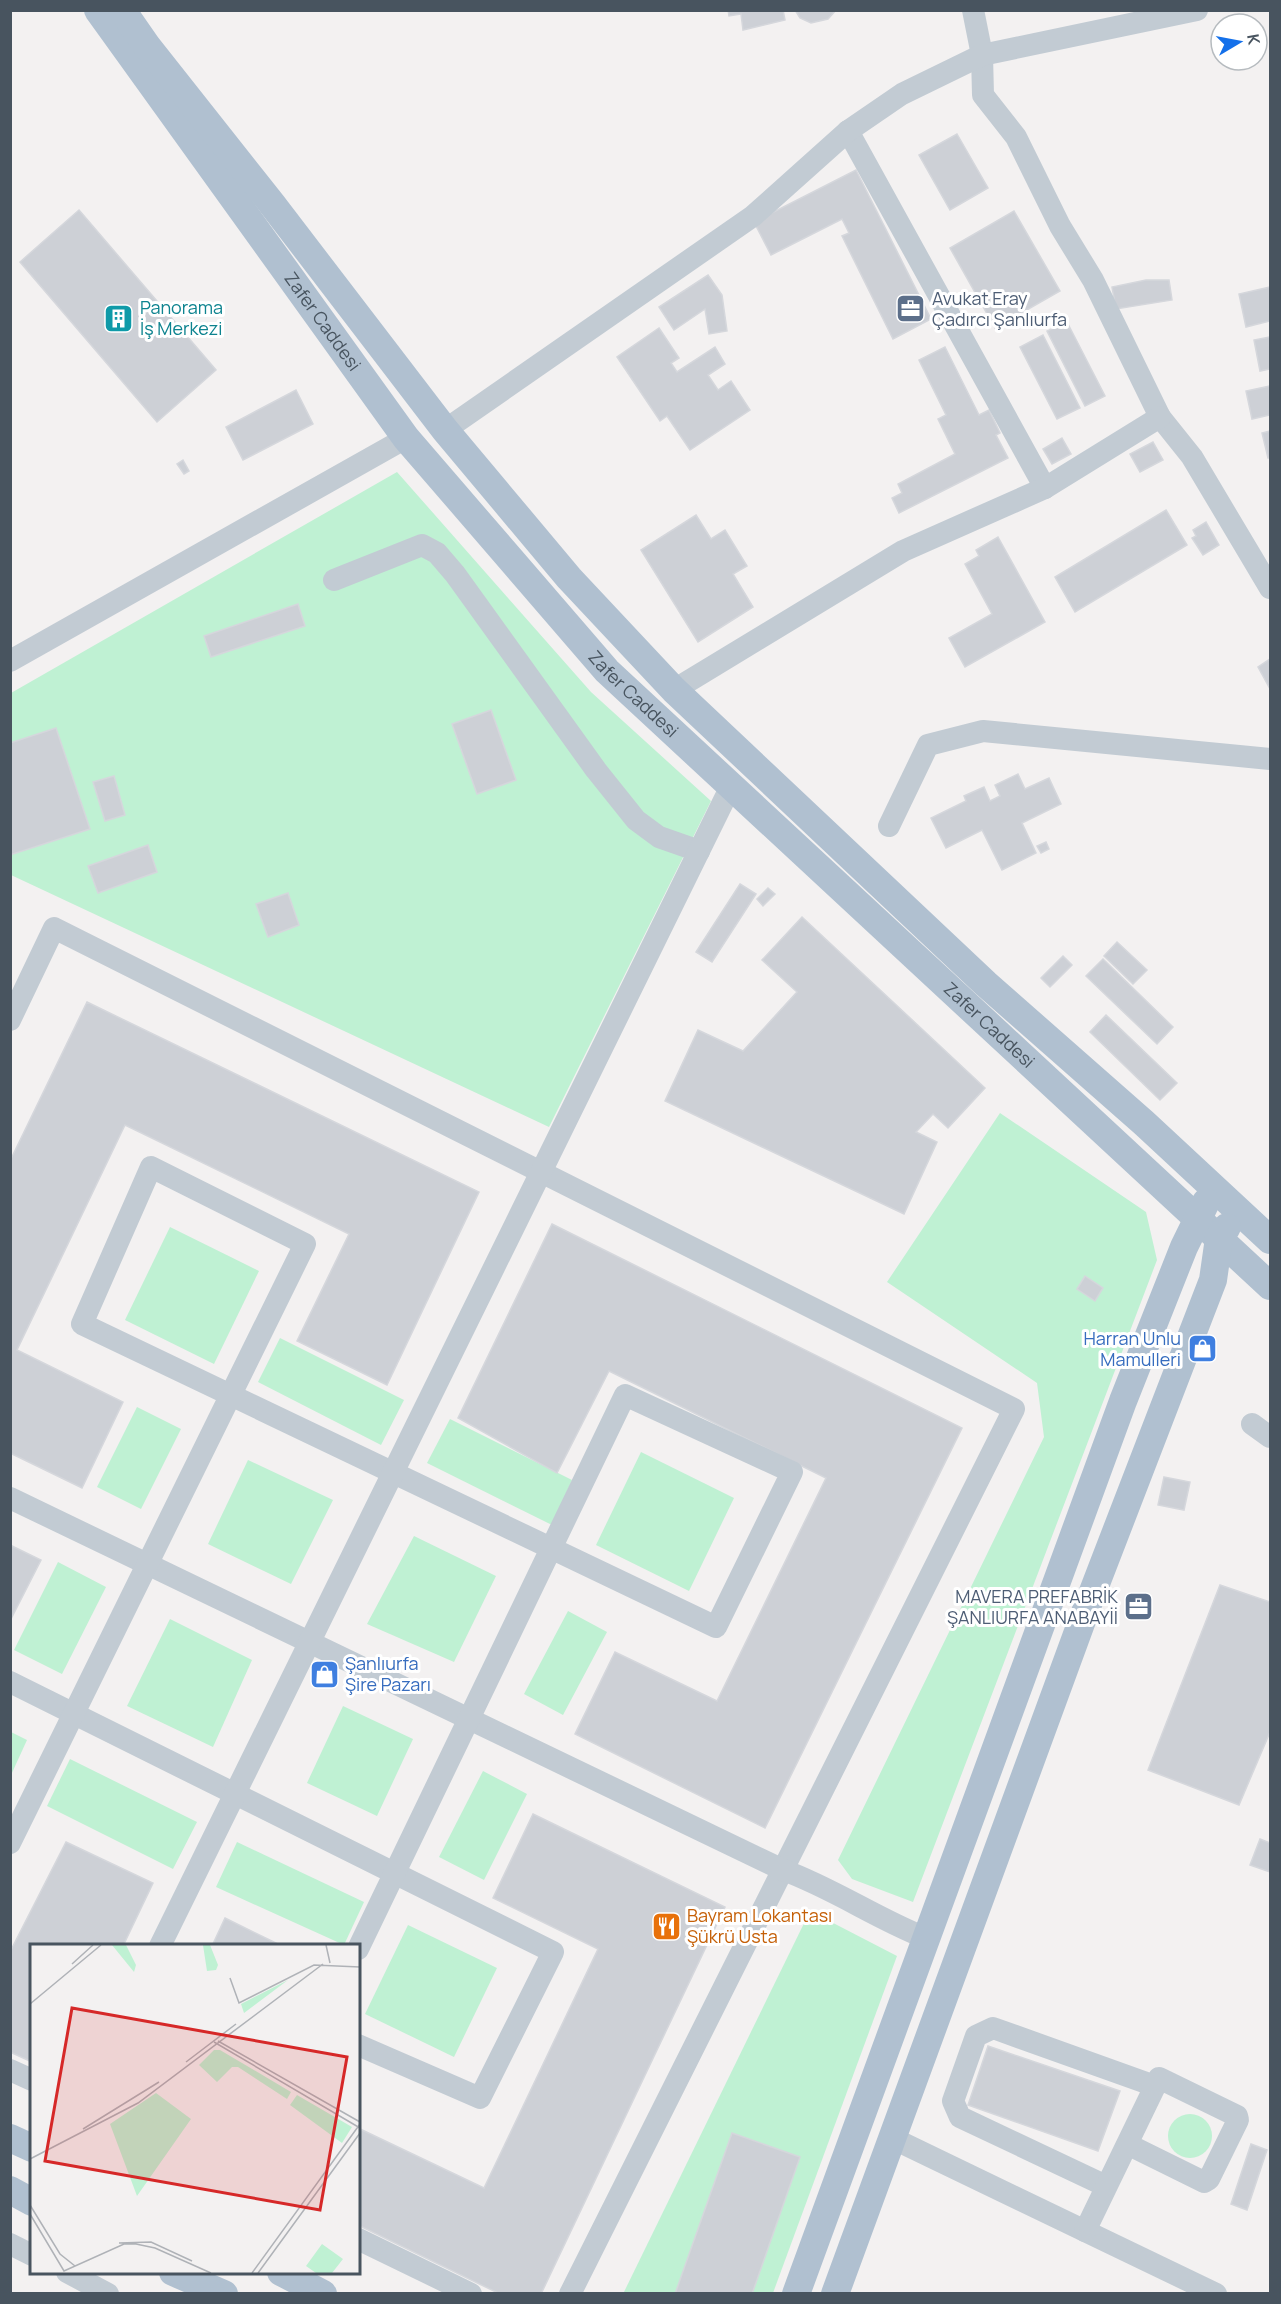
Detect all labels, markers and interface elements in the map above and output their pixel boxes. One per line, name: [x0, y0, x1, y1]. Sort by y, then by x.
north arrow: [1209, 12, 1269, 72]
text: K: [1242, 32, 1266, 47]
street label: Zafer Caddesi: [279, 267, 367, 375]
place label: Avukat Eray Çadırcı Şanlıurfa: [932, 286, 1067, 331]
office icon: Avukat Eray Çadırcı Şanlıurfa: [895, 293, 927, 325]
place label: Panorama İş Merkezi: [140, 295, 223, 340]
building icon: Panorama İş Merkezi: [103, 302, 135, 334]
street label: Zafer Caddesi: [584, 645, 684, 742]
street label: Zafer Caddesi: [939, 976, 1040, 1073]
place label: Harran Unlu Mamulleri: [1084, 1326, 1181, 1371]
shop icon: Harran Unlu Mamulleri: [1186, 1333, 1218, 1365]
place label: MAVERA PREFABRİK ŞANLIURFA ANABAYİİ: [947, 1584, 1118, 1629]
office icon: MAVERA PREFABRİK ŞANLIURFA ANABAYİİ: [1123, 1591, 1155, 1623]
place label: Şanlıurfa Şire Pazarı: [345, 1651, 431, 1696]
shop icon: Şanlıurfa Şire Pazarı: [308, 1658, 340, 1690]
place label: Bayram Lokantası Şükrü Usta: [687, 1903, 832, 1948]
restaurant icon: Bayram Lokantası Şükrü Usta: [650, 1910, 682, 1942]
inset map: [30, 1944, 360, 2274]

